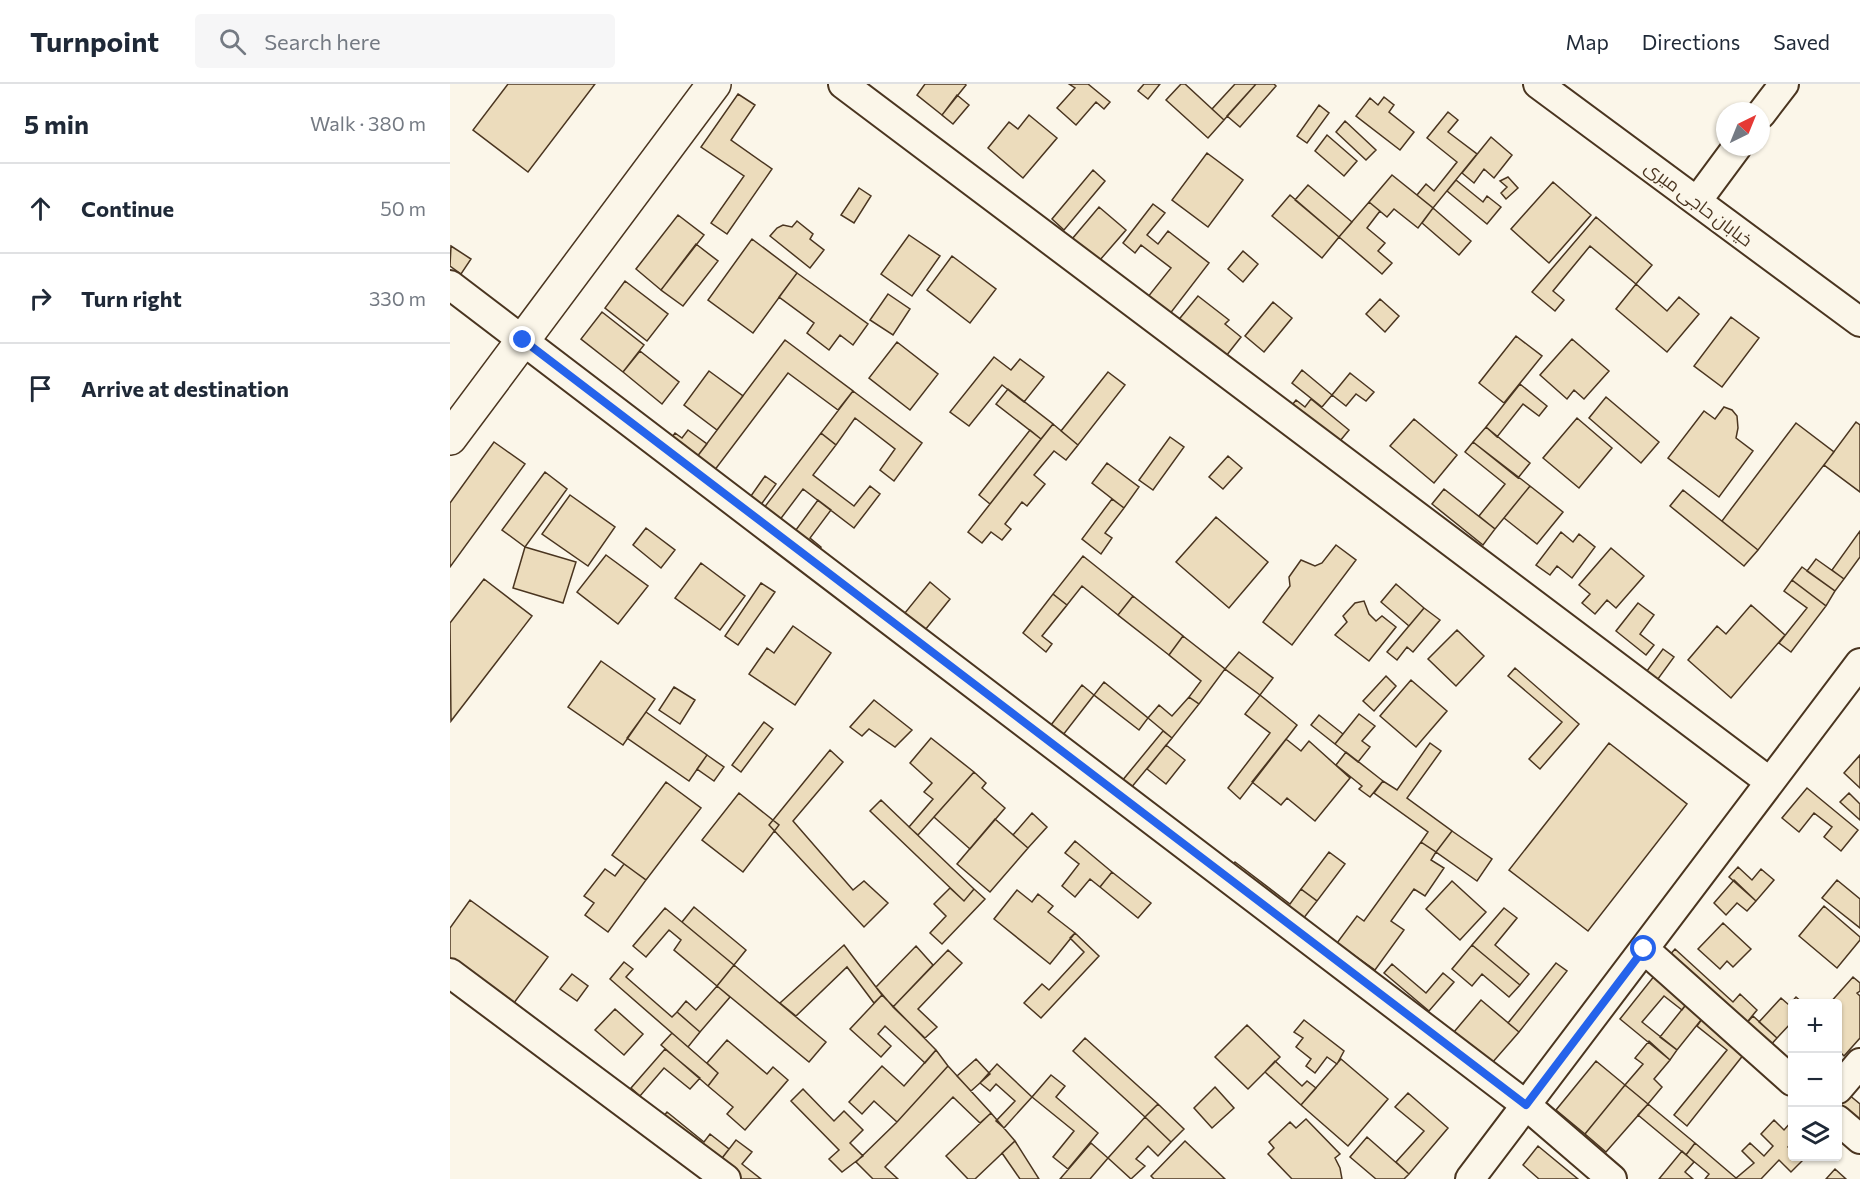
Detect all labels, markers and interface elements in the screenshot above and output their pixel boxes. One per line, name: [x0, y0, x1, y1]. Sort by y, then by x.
search box: [195, 14, 615, 68]
text: Turnpoint: [30, 24, 159, 58]
icon: search: [216, 25, 249, 58]
text: Search here: [264, 28, 381, 55]
text: Map: [1566, 29, 1609, 54]
text: Directions: [1642, 29, 1740, 54]
text: Saved: [1773, 29, 1830, 54]
north arrow: [1716, 102, 1770, 156]
text: 5 min: [24, 108, 89, 139]
text: Walk · 380 m: [310, 111, 426, 135]
street label: خیابان حاجی میری: [1640, 155, 1757, 251]
icon: ahead: [24, 192, 57, 225]
text: Continue: [81, 195, 174, 222]
text: 50 m: [380, 196, 426, 220]
icon: right: [24, 282, 57, 315]
text: Turn right: [81, 285, 182, 312]
text: 330 m: [369, 286, 426, 310]
route end: [509, 326, 535, 352]
icon: arrive: [24, 372, 57, 405]
text: Arrive at destination: [81, 375, 289, 402]
route start: [1630, 935, 1656, 961]
map controls: [1788, 999, 1842, 1161]
button: +: [1788, 999, 1842, 1053]
button: −: [1788, 1053, 1842, 1107]
button: layers: [1788, 1107, 1842, 1161]

